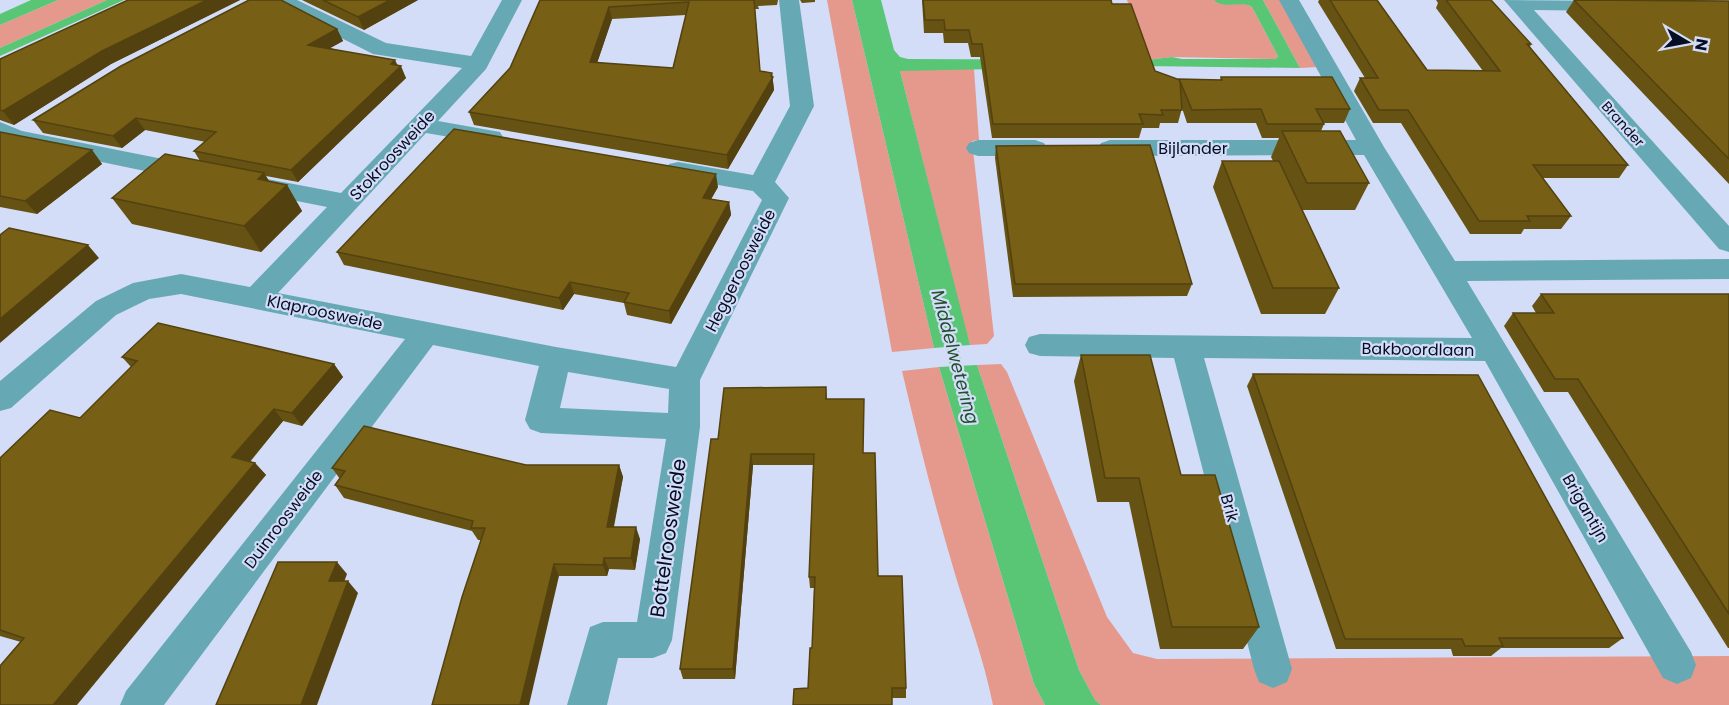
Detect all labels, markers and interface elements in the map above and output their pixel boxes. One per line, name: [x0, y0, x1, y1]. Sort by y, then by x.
north arrow: [1657, 12, 1717, 72]
text: N: [1689, 37, 1714, 52]
street label: Brander: [1597, 97, 1649, 151]
street label: Stokroosweide: [344, 105, 440, 206]
street label: Bijlander: [1158, 137, 1228, 160]
street label: Heggeroosweide: [700, 205, 781, 336]
water label: Middelwetering: [926, 287, 985, 427]
street label: Klaproosweide: [265, 289, 385, 336]
street label: Bakboordlaan: [1361, 337, 1475, 362]
street label: Bottelroosweide: [643, 457, 693, 619]
street label: Duinroosweide: [239, 465, 328, 573]
street label: Brigantijn: [1557, 470, 1614, 547]
street label: Brik: [1215, 492, 1244, 525]

